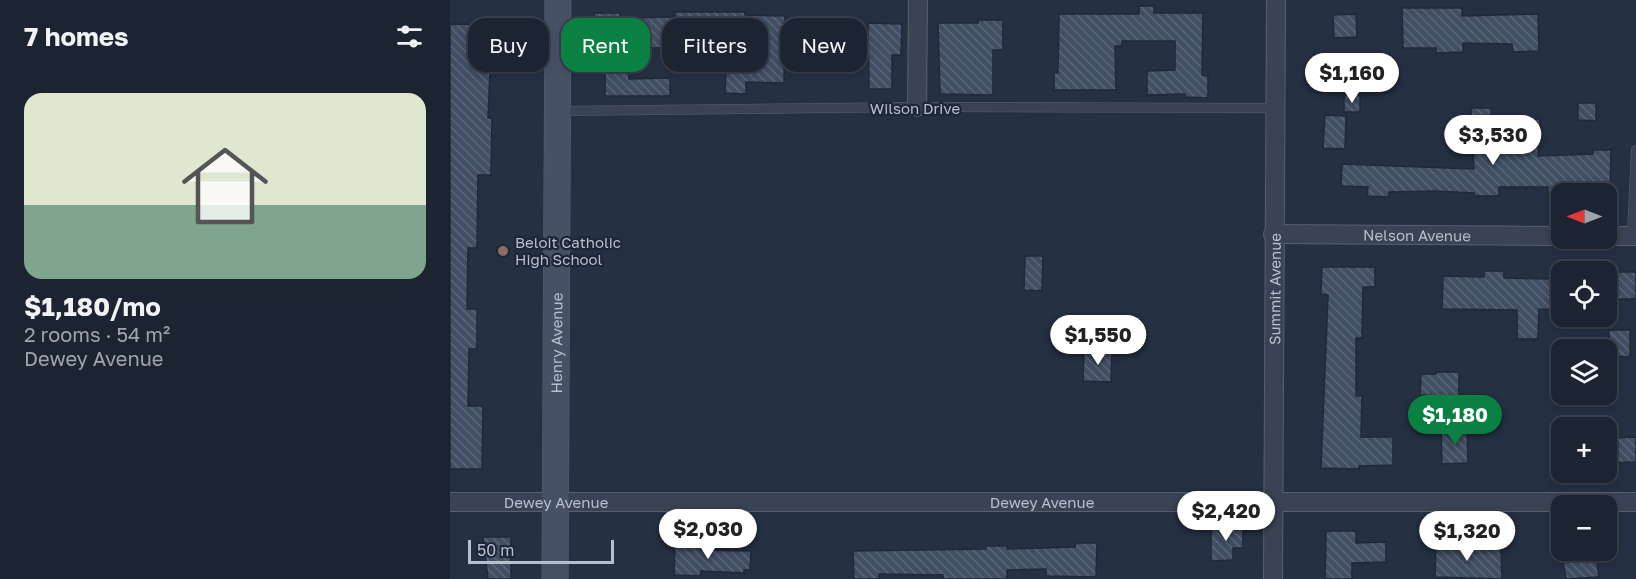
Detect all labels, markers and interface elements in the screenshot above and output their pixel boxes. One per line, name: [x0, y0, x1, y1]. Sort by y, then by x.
chip: Buy: [468, 18, 549, 72]
chip: Rent: [561, 18, 650, 72]
chip: Filters: [662, 18, 768, 72]
chip: New: [780, 18, 867, 72]
icon: filters: [393, 20, 426, 53]
text: 7 homes: [24, 21, 129, 52]
pin: $1,160: [1303, 53, 1401, 104]
text: $1,160: [1319, 60, 1385, 84]
street label: Wilson Drive: [870, 99, 960, 117]
pin: $3,530: [1444, 115, 1542, 166]
text: $3,530: [1458, 122, 1528, 146]
icon: home: [171, 132, 279, 240]
north arrow: [1551, 183, 1617, 249]
map controls: [1551, 183, 1617, 561]
street label: Nelson Avenue: [1363, 226, 1471, 244]
place label: Beloit Catholic High School: [515, 233, 621, 268]
street label: Summit Avenue: [1265, 233, 1284, 345]
marker: Beloit Catholic High School: [496, 244, 510, 258]
button: locate: [1551, 261, 1617, 327]
text: $1,180/mo: [24, 291, 161, 322]
street label: Henry Avenue: [547, 292, 565, 393]
pin: $1,550: [1049, 315, 1147, 366]
text: 2 rooms · 54 m²: [24, 322, 170, 346]
text: $1,550: [1064, 322, 1132, 346]
button: layers: [1551, 339, 1617, 405]
text: Dewey Avenue: [24, 346, 163, 370]
pin: $1,180: [1406, 395, 1504, 446]
text: $1,180: [1422, 402, 1488, 426]
button: +: [1551, 417, 1617, 483]
pin: $2,420: [1177, 491, 1275, 542]
street label: Dewey Avenue: [504, 493, 609, 511]
street label: Dewey Avenue: [990, 493, 1095, 511]
button: −: [1551, 495, 1617, 561]
text: $2,420: [1191, 498, 1261, 522]
pin: $2,030: [659, 509, 757, 560]
pin: $1,320: [1418, 511, 1516, 562]
text: $2,030: [673, 516, 743, 540]
text: $1,320: [1433, 518, 1501, 542]
scale bar: [468, 537, 614, 564]
text: 50 m: [477, 540, 514, 560]

